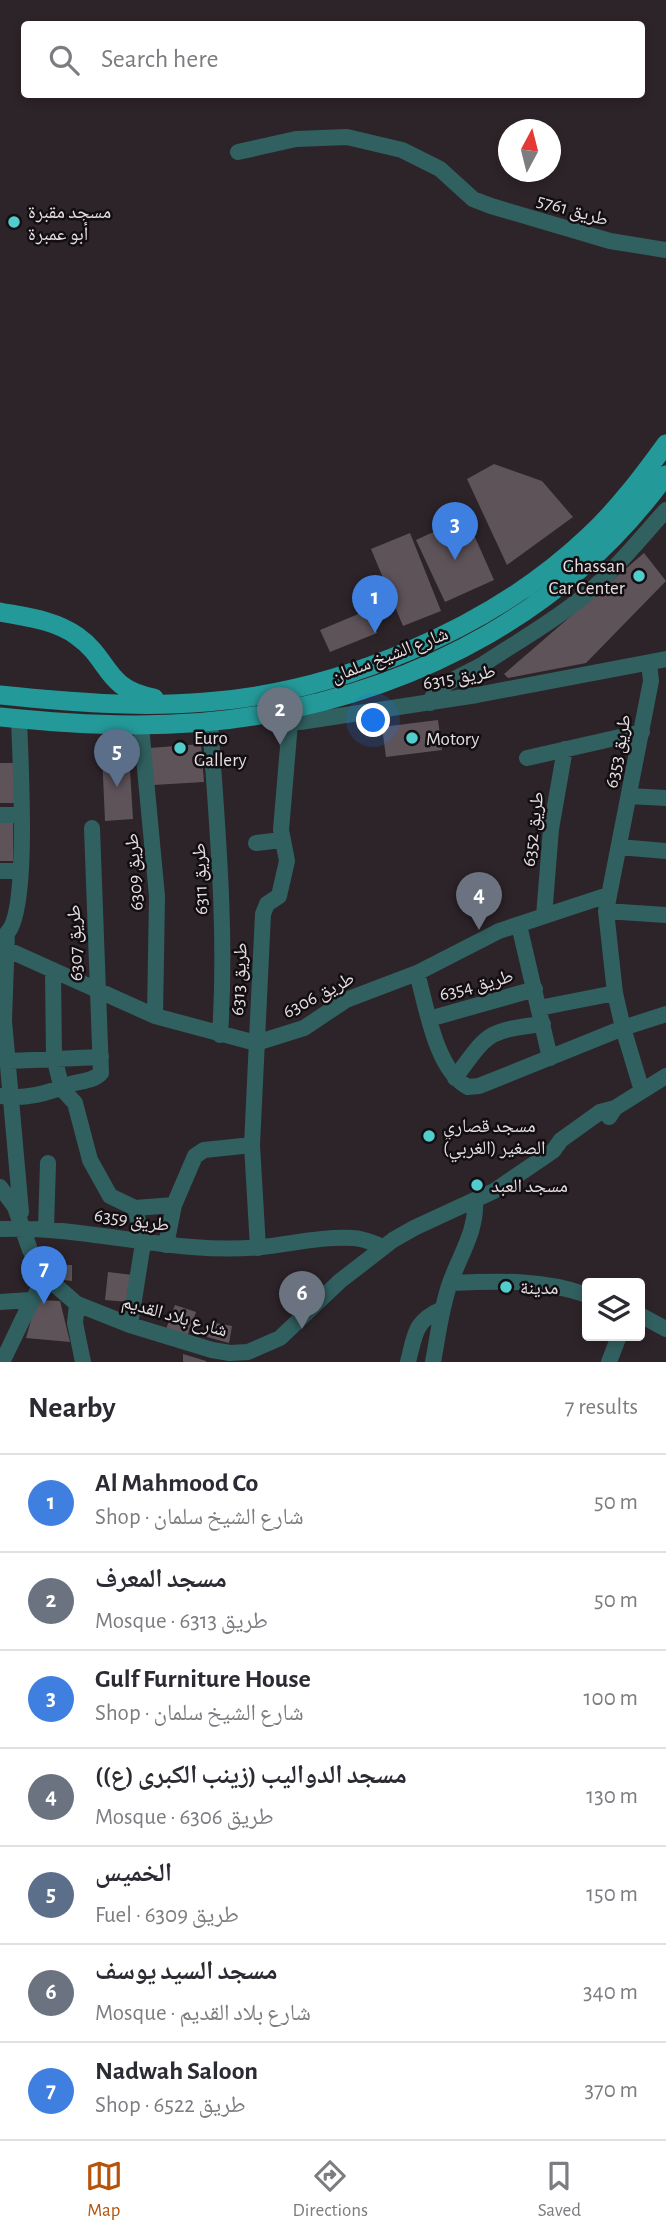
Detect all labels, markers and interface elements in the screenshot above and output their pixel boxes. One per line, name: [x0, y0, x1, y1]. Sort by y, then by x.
search box: [21, 21, 645, 98]
icon: search: [45, 41, 83, 79]
text: Search here: [101, 46, 219, 72]
north arrow: [498, 119, 561, 182]
street label: طريق 5761: [534, 191, 610, 231]
place label: مسجد مقبرة أبو عمبرة: [28, 203, 111, 245]
marker: مسجد مقبرة أبو عمبرة: [6, 214, 22, 230]
pin: 3: [432, 502, 478, 560]
place label: Ghassan Car Center: [549, 557, 625, 598]
marker: Ghassan Car Center: [631, 568, 647, 584]
pin: 1: [352, 575, 398, 633]
street label: شارع الشيخ سلمان: [328, 624, 452, 688]
street label: طريق 6315: [422, 662, 497, 694]
pin: 2: [257, 687, 303, 745]
your location: [356, 703, 390, 737]
street label: طريق 6353: [602, 713, 636, 790]
pin: 5: [94, 729, 140, 787]
place label: Euro Gallery: [194, 729, 247, 770]
marker: Motory: [404, 730, 420, 746]
place label: Motory: [426, 730, 479, 749]
marker: Euro Gallery: [172, 740, 188, 756]
street label: طريق 6352: [519, 791, 549, 868]
street label: طريق 6309: [122, 832, 148, 911]
street label: طريق 6311: [190, 843, 212, 915]
pin: 4: [456, 872, 502, 930]
street label: طريق 6307: [65, 904, 87, 982]
street label: طريق 6313: [228, 942, 252, 1016]
street label: طريق 6354: [437, 966, 516, 1005]
street label: طريق 6306: [280, 969, 358, 1023]
place label: مسجد قصاري الصغير (الغربي): [443, 1117, 546, 1163]
marker: مسجد قصاري الصغير (الغربي): [421, 1128, 437, 1144]
marker: مسجد العبد: [469, 1177, 485, 1193]
place label: مسجد العبد: [491, 1177, 568, 1197]
street label: طريق 6359: [93, 1206, 171, 1236]
pin: 7: [21, 1246, 67, 1304]
pin: 6: [279, 1271, 325, 1329]
map controls: [582, 1278, 645, 1341]
button: layers: [582, 1278, 645, 1341]
marker: مدينة: [498, 1279, 514, 1295]
place label: مدينة: [520, 1279, 558, 1298]
street label: شارع بلاد القديم: [119, 1292, 229, 1342]
text: Nearby: [28, 1393, 116, 1423]
text: 7 results: [565, 1396, 638, 1419]
text: Al Mahmood Co: [95, 1470, 258, 1496]
text: 1: [47, 1491, 55, 1514]
text: 50 m: [594, 1491, 638, 1514]
text: Shop · شارع الشيخ سلمان: [95, 1506, 304, 1529]
text: مسجد المعرف: [95, 1566, 227, 1592]
text: 2: [46, 1589, 56, 1612]
text: 50 m: [594, 1589, 638, 1612]
text: Mosque · طريق 6313: [95, 1610, 268, 1633]
text: Gulf Furniture House: [95, 1666, 311, 1692]
text: 3: [46, 1687, 56, 1710]
text: 100 m: [584, 1687, 638, 1710]
text: Shop · شارع الشيخ سلمان: [95, 1702, 304, 1725]
text: مسجد الدواليب (زينب الكبرى (ع)): [95, 1762, 407, 1788]
text: 4: [45, 1785, 57, 1808]
text: 130 m: [586, 1785, 638, 1808]
text: Mosque · طريق 6306: [95, 1806, 274, 1829]
text: الخميس: [95, 1860, 172, 1886]
text: 5: [46, 1883, 56, 1906]
text: 150 m: [586, 1883, 638, 1906]
text: Fuel · طريق 6309: [95, 1904, 239, 1927]
text: مسجد السيد يوسف: [95, 1958, 278, 1984]
text: 6: [45, 1981, 57, 2004]
text: 340 m: [583, 1981, 638, 2004]
text: Mosque · شارع بلاد القديم: [95, 2002, 311, 2025]
text: Nadwah Saloon: [95, 2058, 258, 2084]
text: 7: [46, 2079, 56, 2102]
text: 370 m: [585, 2079, 638, 2102]
text: Shop · طريق 6522: [95, 2094, 246, 2117]
tab: Map: [85, 2157, 123, 2222]
tab: Directions: [292, 2157, 368, 2222]
tab: Saved: [538, 2157, 581, 2222]

